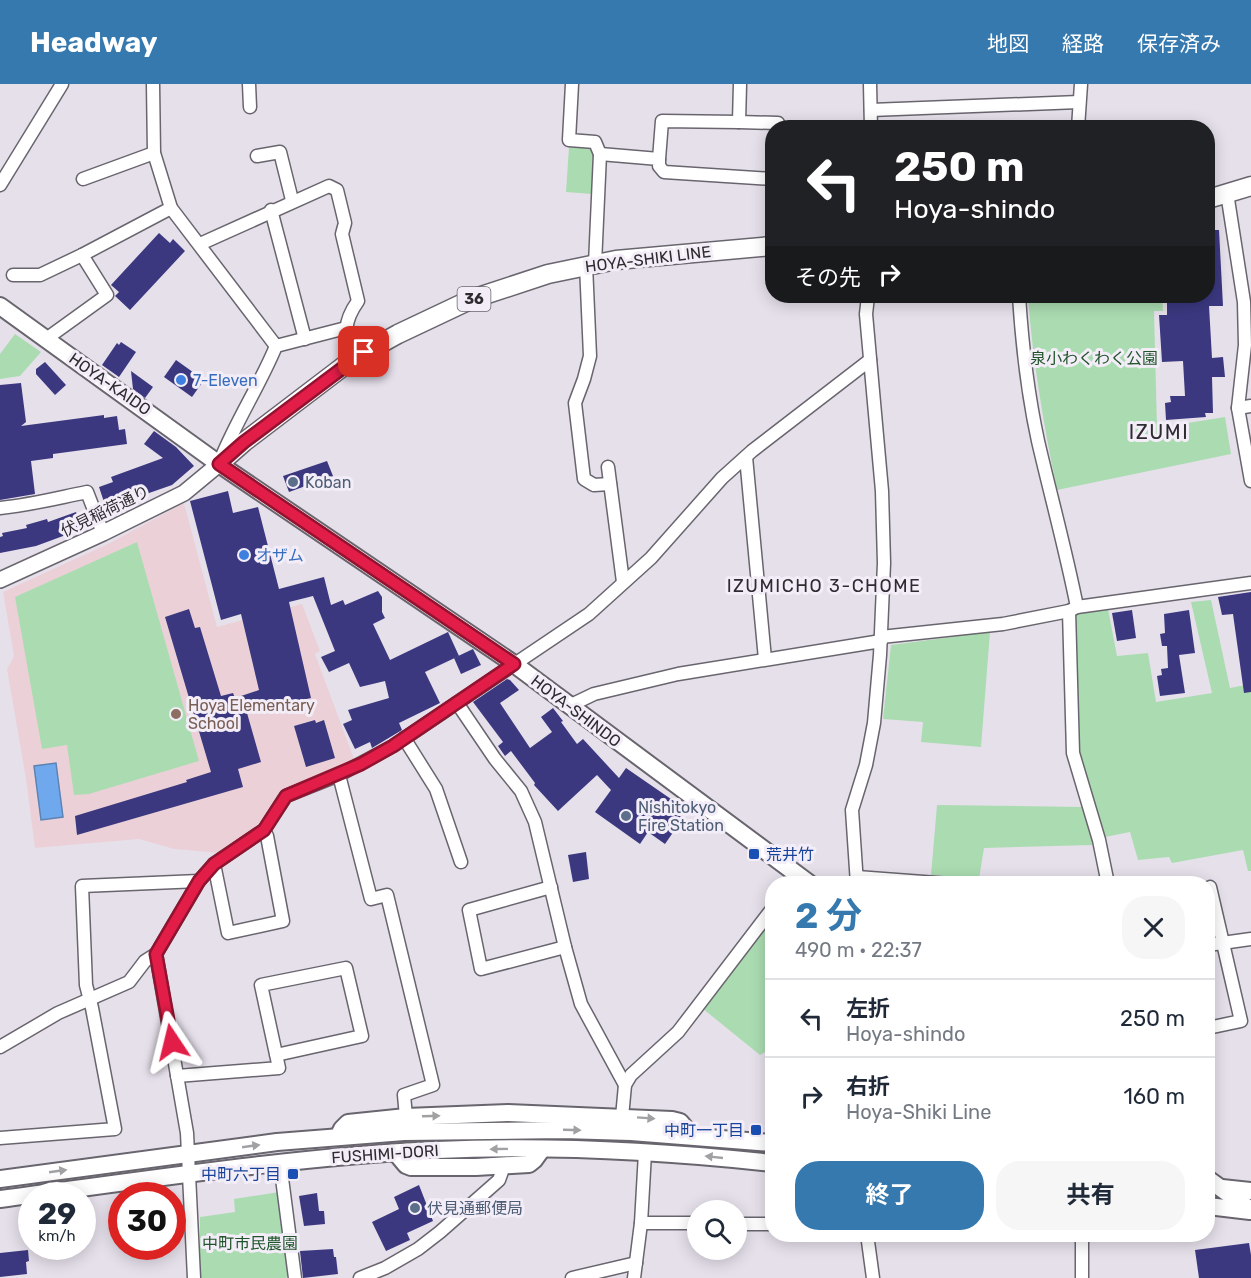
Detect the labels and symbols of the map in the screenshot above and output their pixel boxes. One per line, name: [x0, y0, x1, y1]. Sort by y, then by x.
street label: HOYA-SHIKI LINE: [584, 242, 712, 276]
road number: 36: [458, 287, 490, 311]
pin: [338, 326, 389, 377]
street label: HOYA-KAIDO: [65, 349, 155, 419]
park label: 泉小わくわく公園: [1030, 349, 1158, 368]
place label: 7-Eleven: [193, 371, 258, 390]
marker: 7-Eleven: [174, 373, 188, 387]
district label: IZUMI: [1129, 420, 1189, 444]
place label: Koban: [305, 473, 351, 492]
marker: Koban: [286, 475, 300, 489]
street label: 伏見稲荷通り: [58, 481, 152, 541]
place label: オザム: [256, 546, 304, 565]
marker: オザム: [237, 548, 251, 562]
district label: IZUMICHO 3-CHOME: [727, 575, 921, 597]
street label: HOYA-SHINDO: [527, 671, 625, 751]
place label: Hoya Elementary School: [188, 696, 315, 733]
marker: Hoya Elementary School: [169, 707, 183, 721]
place label: Nishitokyo Fire Station: [638, 798, 724, 835]
marker: Nishitokyo Fire Station: [619, 809, 633, 823]
place label: 荒井竹: [766, 845, 814, 864]
marker: 荒井竹: [747, 847, 761, 861]
position arrow: [140, 1010, 204, 1074]
one-way arrow: [421, 1111, 440, 1120]
one-way arrow: [637, 1114, 656, 1123]
place label: 中町一丁目: [664, 1121, 744, 1140]
marker: 中町一丁目: [749, 1123, 763, 1137]
one-way arrow: [562, 1125, 581, 1135]
one-way arrow: [242, 1141, 261, 1150]
street label: FUSHIMI-DORI: [331, 1141, 439, 1167]
one-way arrow: [489, 1144, 508, 1154]
one-way arrow: [705, 1152, 724, 1162]
place label: 中町六丁目: [201, 1165, 281, 1184]
one-way arrow: [49, 1167, 68, 1176]
marker: 中町六丁目: [286, 1167, 300, 1181]
speed limit sign: 30: [108, 1182, 186, 1260]
place label: 伏見通郵便局: [427, 1199, 523, 1218]
marker: 伏見通郵便局: [408, 1201, 422, 1215]
park label: 中町市民農園: [202, 1234, 298, 1253]

